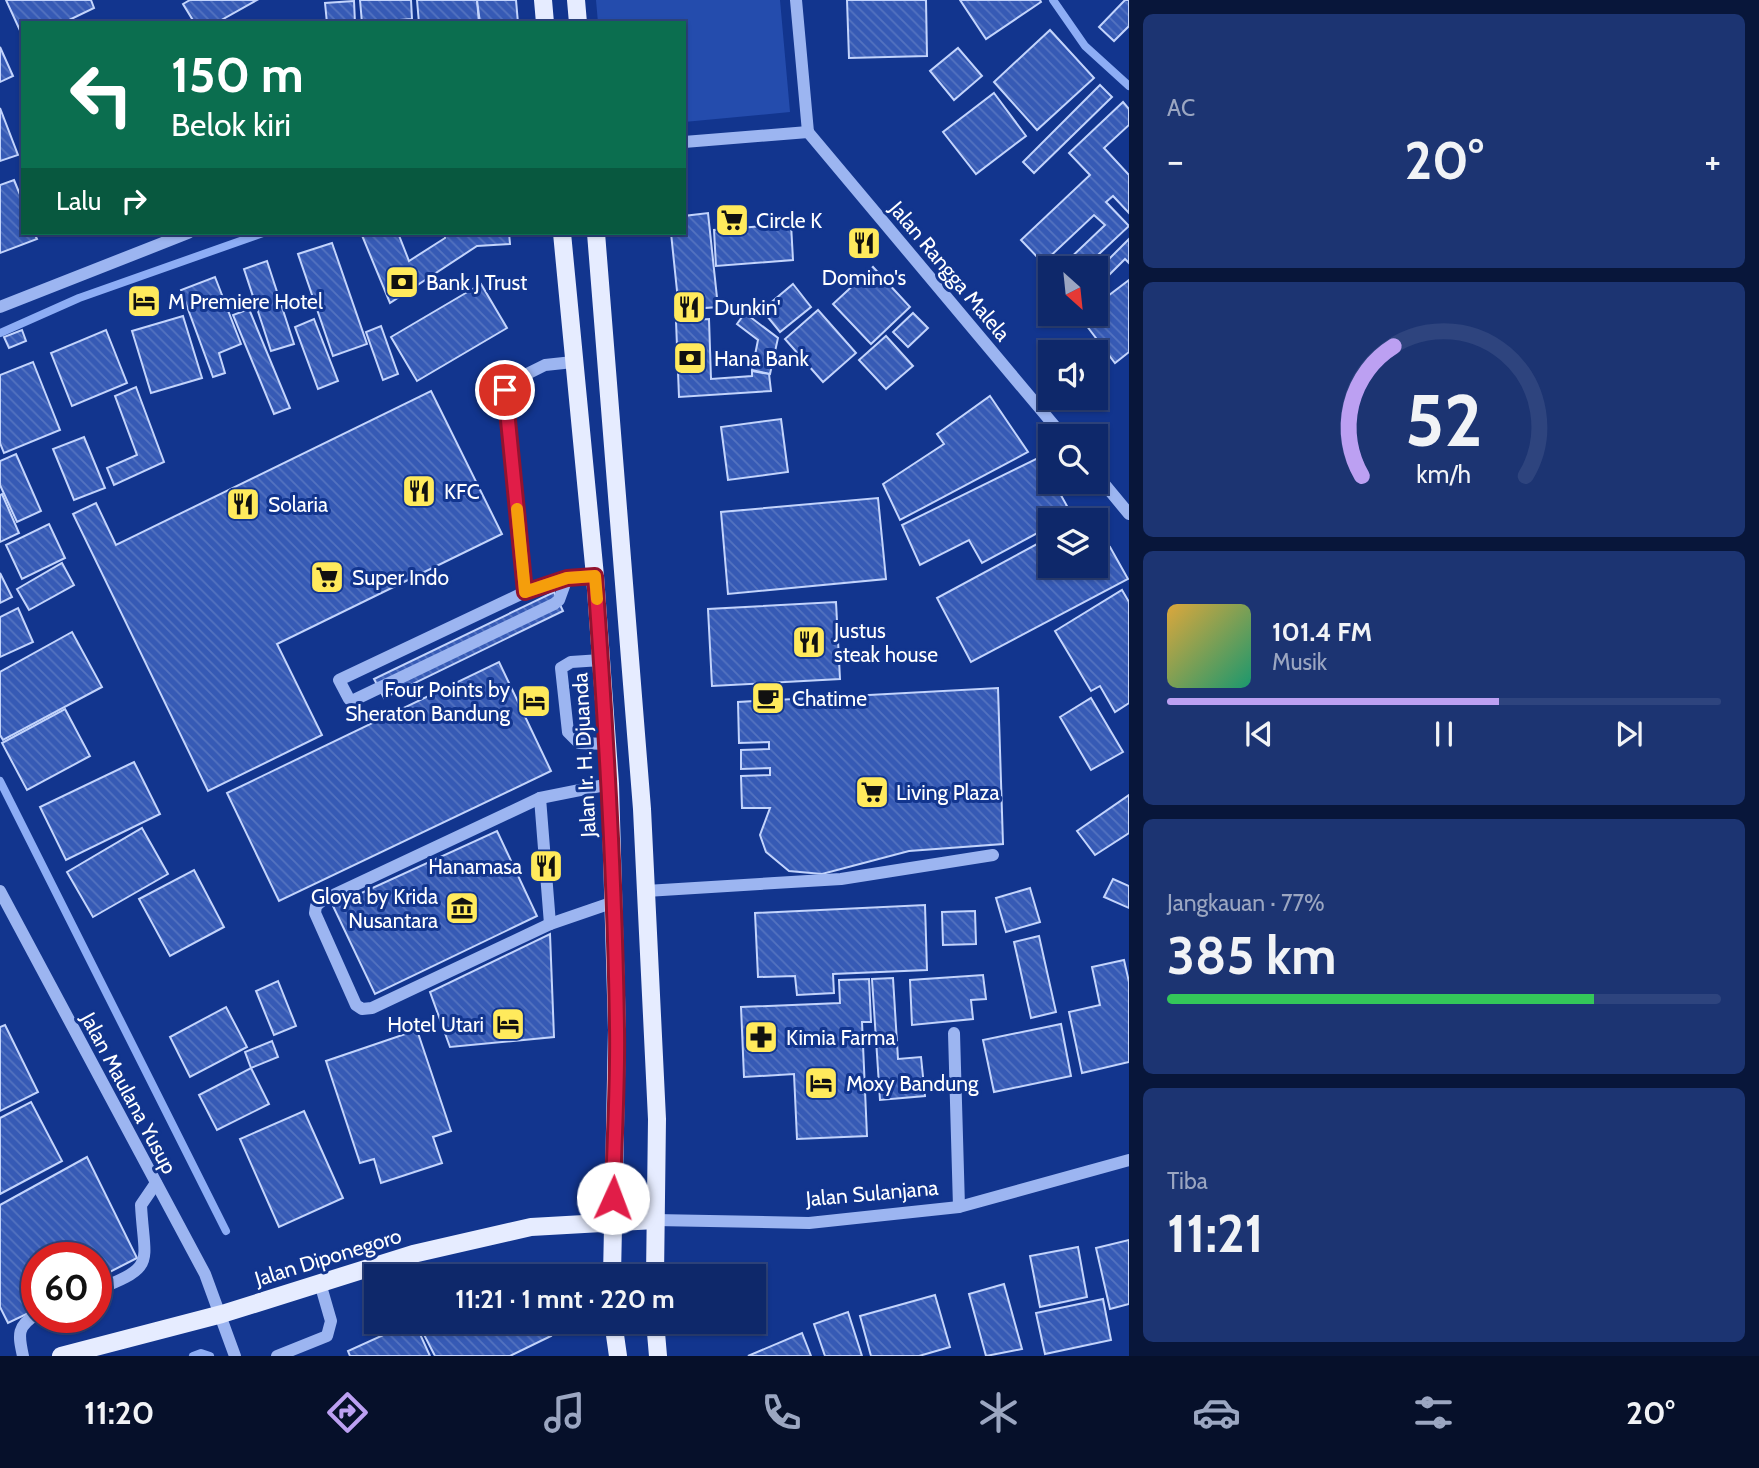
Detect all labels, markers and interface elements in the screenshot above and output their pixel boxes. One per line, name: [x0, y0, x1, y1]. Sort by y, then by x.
text: 150 m: [171, 45, 304, 104]
icon: left: [56, 49, 147, 140]
text: AC: [1167, 94, 1195, 122]
text: Belok kiri: [171, 105, 291, 144]
text: 20°: [1404, 129, 1484, 192]
text: −: [1167, 137, 1184, 184]
text: +: [1704, 137, 1721, 184]
icon: right: [115, 182, 153, 220]
text: Lalu: [56, 185, 101, 217]
street label: Jalan Rangga Malela: [884, 195, 1016, 346]
supermarket icon: Circle K: [713, 201, 751, 239]
place label: Circle K: [756, 208, 822, 233]
restaurant icon: Domino's: [845, 224, 883, 262]
north arrow: [1038, 256, 1108, 326]
map controls: [1038, 256, 1108, 578]
bank icon: Bank J Trust: [383, 263, 421, 301]
place label: Domino's: [822, 265, 907, 290]
place label: Bank J Trust: [426, 270, 527, 295]
hotel icon: M Premiere Hotel: [125, 282, 163, 320]
restaurant icon: Dunkin': [670, 288, 708, 326]
place label: M Premiere Hotel: [168, 289, 323, 314]
place label: Dunkin': [714, 295, 781, 320]
bank icon: Hana Bank: [671, 339, 709, 377]
button: sound: [1038, 340, 1108, 410]
place label: Hana Bank: [714, 346, 810, 371]
pin: [475, 360, 535, 420]
icon: arrive: [486, 371, 524, 409]
text: 52: [1405, 376, 1483, 464]
button: search: [1038, 424, 1108, 494]
text: km/h: [1417, 458, 1471, 488]
restaurant icon: KFC: [400, 472, 438, 510]
place label: KFC: [444, 479, 480, 504]
restaurant icon: Solaria: [224, 485, 262, 523]
place label: Solaria: [268, 492, 328, 517]
button: layers: [1038, 508, 1108, 578]
supermarket icon: Super Indo: [308, 558, 346, 596]
place label: Super Indo: [352, 565, 449, 590]
text: 101.4 FM: [1272, 616, 1372, 648]
place label: Justus steak house: [833, 618, 938, 667]
restaurant icon: Justus steak house: [790, 623, 828, 661]
text: Musik: [1272, 648, 1327, 676]
street label: Jalan Ir. H. Djuanda: [567, 672, 602, 839]
place label: Four Points by Sheraton Bandung: [345, 677, 511, 726]
cafe icon: Chatime: [749, 679, 787, 717]
hotel icon: Four Points by Sheraton Bandung: [515, 682, 553, 720]
place label: Chatime: [792, 686, 867, 711]
icon: previous: [1240, 715, 1278, 753]
icon: pause: [1425, 715, 1463, 753]
icon: next: [1610, 715, 1648, 753]
supermarket icon: Living Plaza: [853, 773, 891, 811]
place label: Living Plaza: [896, 780, 1000, 805]
restaurant icon: Hanamasa: [527, 847, 565, 885]
place label: Hanamasa: [428, 854, 522, 879]
place label: Gloya by Krida Nusantara: [311, 884, 438, 933]
museum icon: Gloya by Krida Nusantara: [443, 889, 481, 927]
text: Jangkauan · 77%: [1167, 889, 1325, 917]
text: 385 km: [1167, 924, 1336, 987]
hotel icon: Hotel Utari: [489, 1005, 527, 1043]
street label: Jalan Maulana Yusup: [75, 1007, 182, 1178]
place label: Hotel Utari: [387, 1012, 484, 1037]
pharmacy icon: Kimia Farma: [742, 1018, 780, 1056]
place label: Kimia Farma: [786, 1025, 896, 1050]
hotel icon: Moxy Bandung: [802, 1064, 840, 1102]
place label: Moxy Bandung: [846, 1071, 979, 1096]
position arrow: [576, 1161, 650, 1235]
text: Tiba: [1167, 1167, 1208, 1195]
street label: Jalan Sulanjana: [804, 1175, 939, 1212]
text: 11:21: [1167, 1202, 1264, 1265]
street label: Jalan Diponegoro: [251, 1223, 404, 1291]
speed limit sign: 60: [21, 1242, 112, 1333]
text: 11:21 · 1 mnt · 220 m: [455, 1283, 675, 1315]
icon: directions: [323, 1388, 372, 1437]
icon: music: [540, 1388, 589, 1437]
icon: phone: [757, 1388, 806, 1437]
icon: climate: [974, 1388, 1023, 1437]
icon: car: [1192, 1388, 1241, 1437]
icon: filters: [1409, 1388, 1458, 1437]
text: 11:20: [84, 1393, 154, 1432]
text: 20°: [1626, 1393, 1675, 1432]

